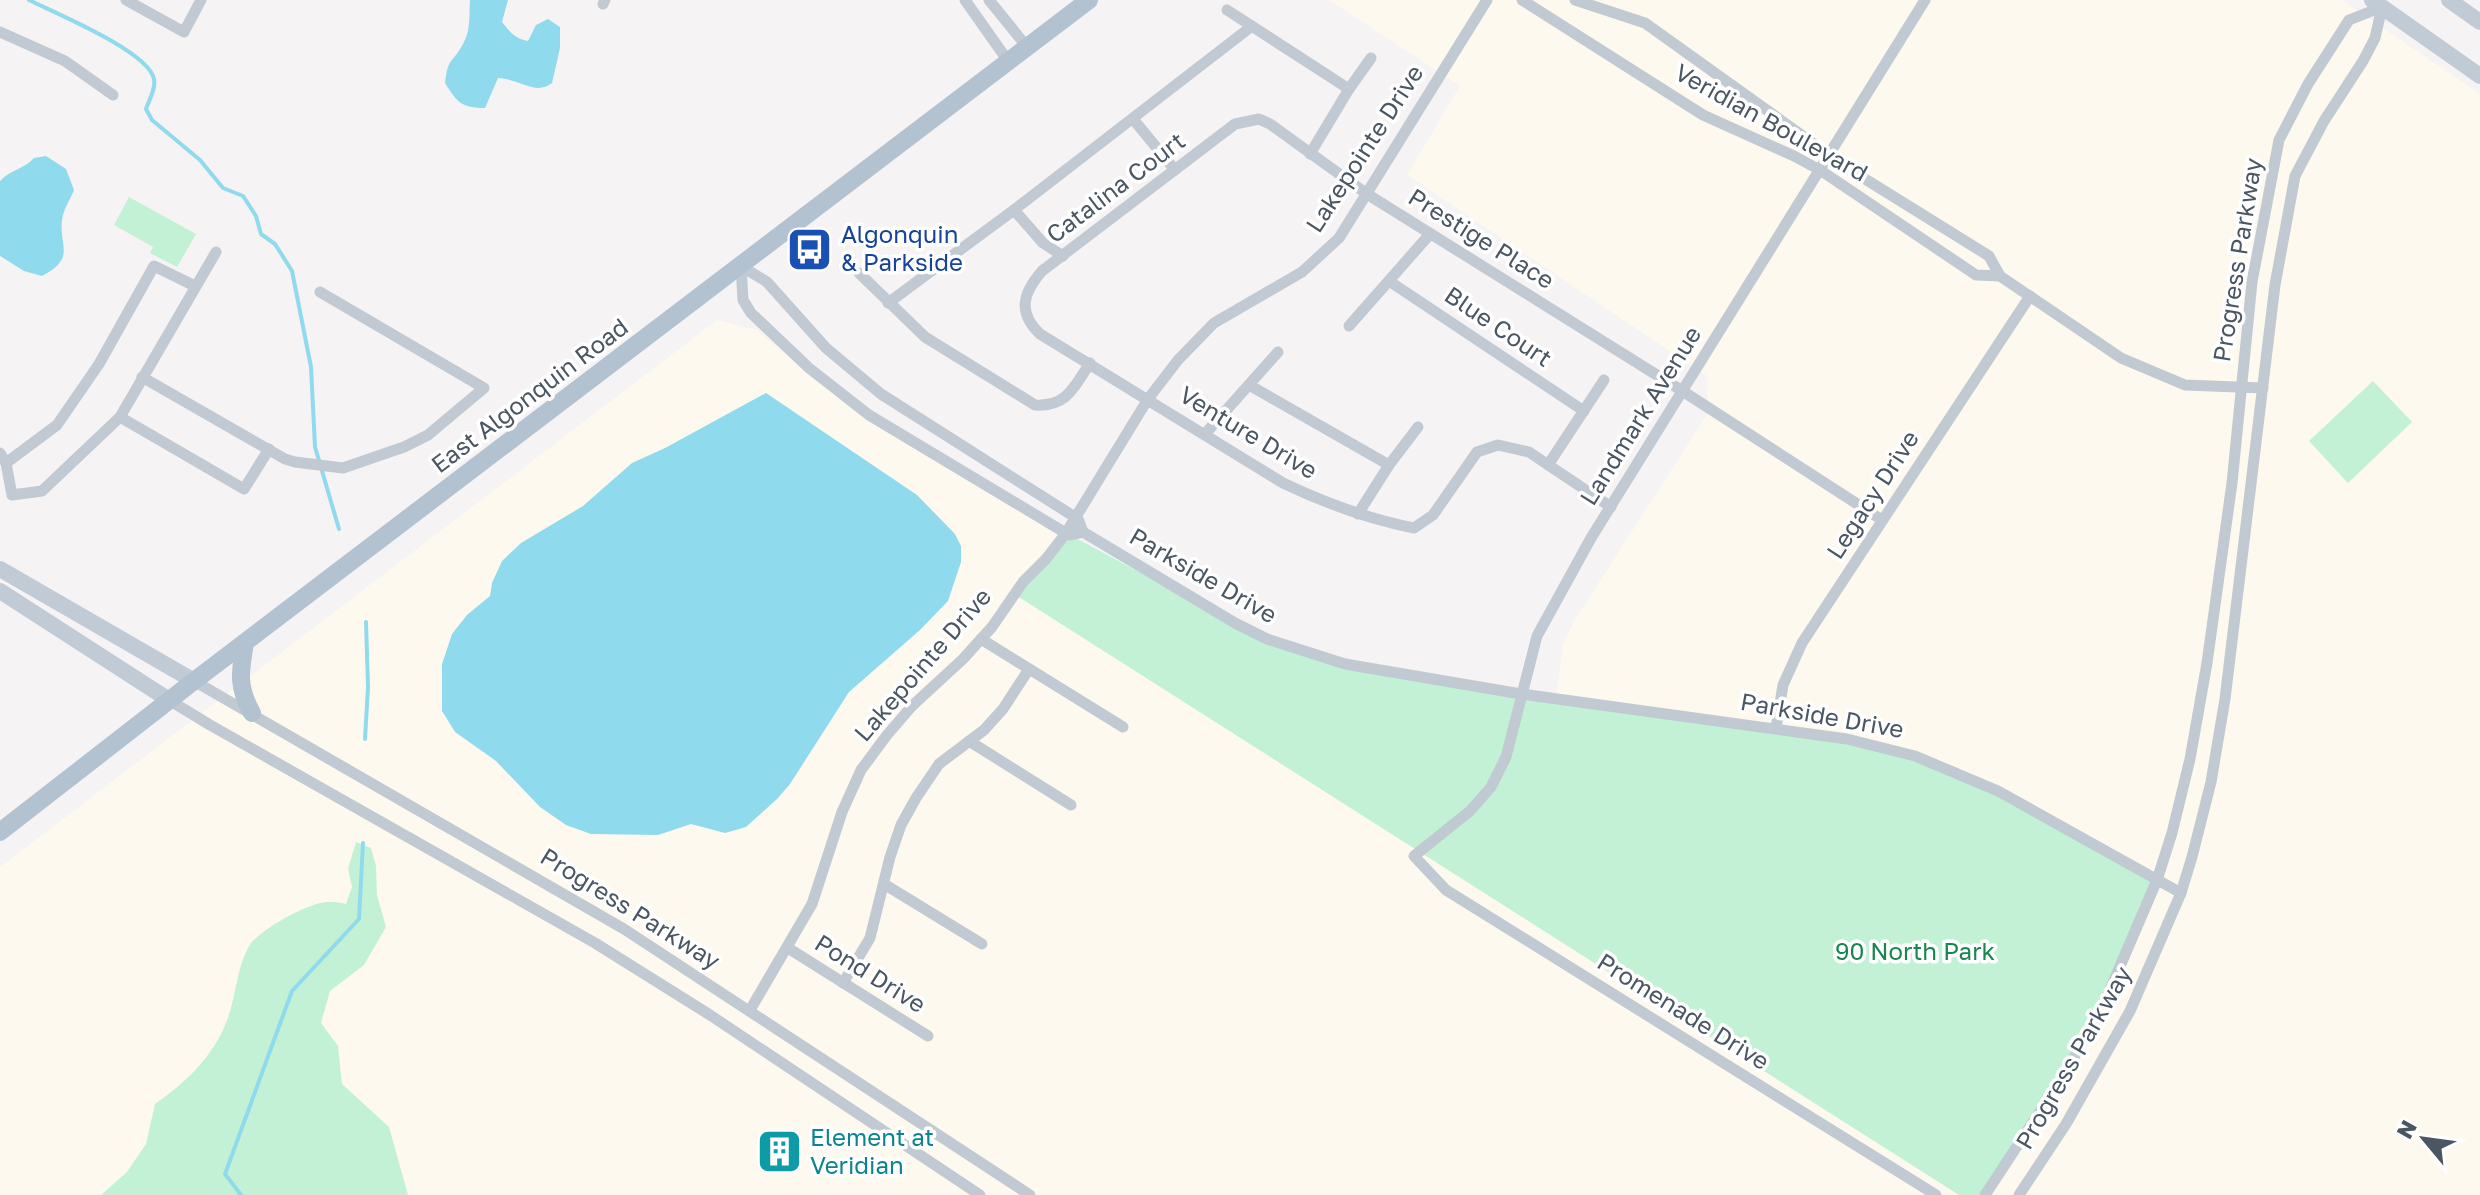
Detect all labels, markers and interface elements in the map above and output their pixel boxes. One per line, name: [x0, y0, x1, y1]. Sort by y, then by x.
street label: Veridian Boulevard: [1670, 57, 1873, 187]
street label: Lakepointe Drive: [1299, 59, 1429, 237]
street label: Catalina Court: [1040, 125, 1190, 248]
street label: Progress Parkway: [2206, 156, 2267, 364]
street label: Prestige Place: [1404, 181, 1560, 294]
place label: Algonquin & Parkside: [841, 219, 963, 276]
bus stop icon: Algonquin & Parkside: [786, 225, 834, 273]
street label: Blue Court: [1440, 279, 1558, 372]
street label: East Algonquin Road: [425, 311, 633, 478]
street label: Landmark Avenue: [1573, 320, 1706, 510]
street label: Venture Drive: [1175, 379, 1323, 484]
street label: Legacy Drive: [1819, 425, 1924, 564]
street label: Parkside Drive: [1125, 521, 1283, 629]
street label: Lakepointe Drive: [847, 581, 996, 747]
street label: Parkside Drive: [1738, 686, 1906, 743]
street label: Progress Parkway: [536, 841, 726, 975]
street label: Pond Drive: [810, 927, 931, 1018]
park label: 90 North Park: [1835, 936, 1995, 965]
street label: Promenade Drive: [1593, 946, 1775, 1075]
street label: Progress Parkway: [2009, 961, 2137, 1154]
north arrow: [2384, 1099, 2464, 1179]
text: N: [2390, 1115, 2422, 1143]
place label: Element at Veridian: [810, 1122, 934, 1179]
building icon: Element at Veridian: [755, 1128, 803, 1176]

